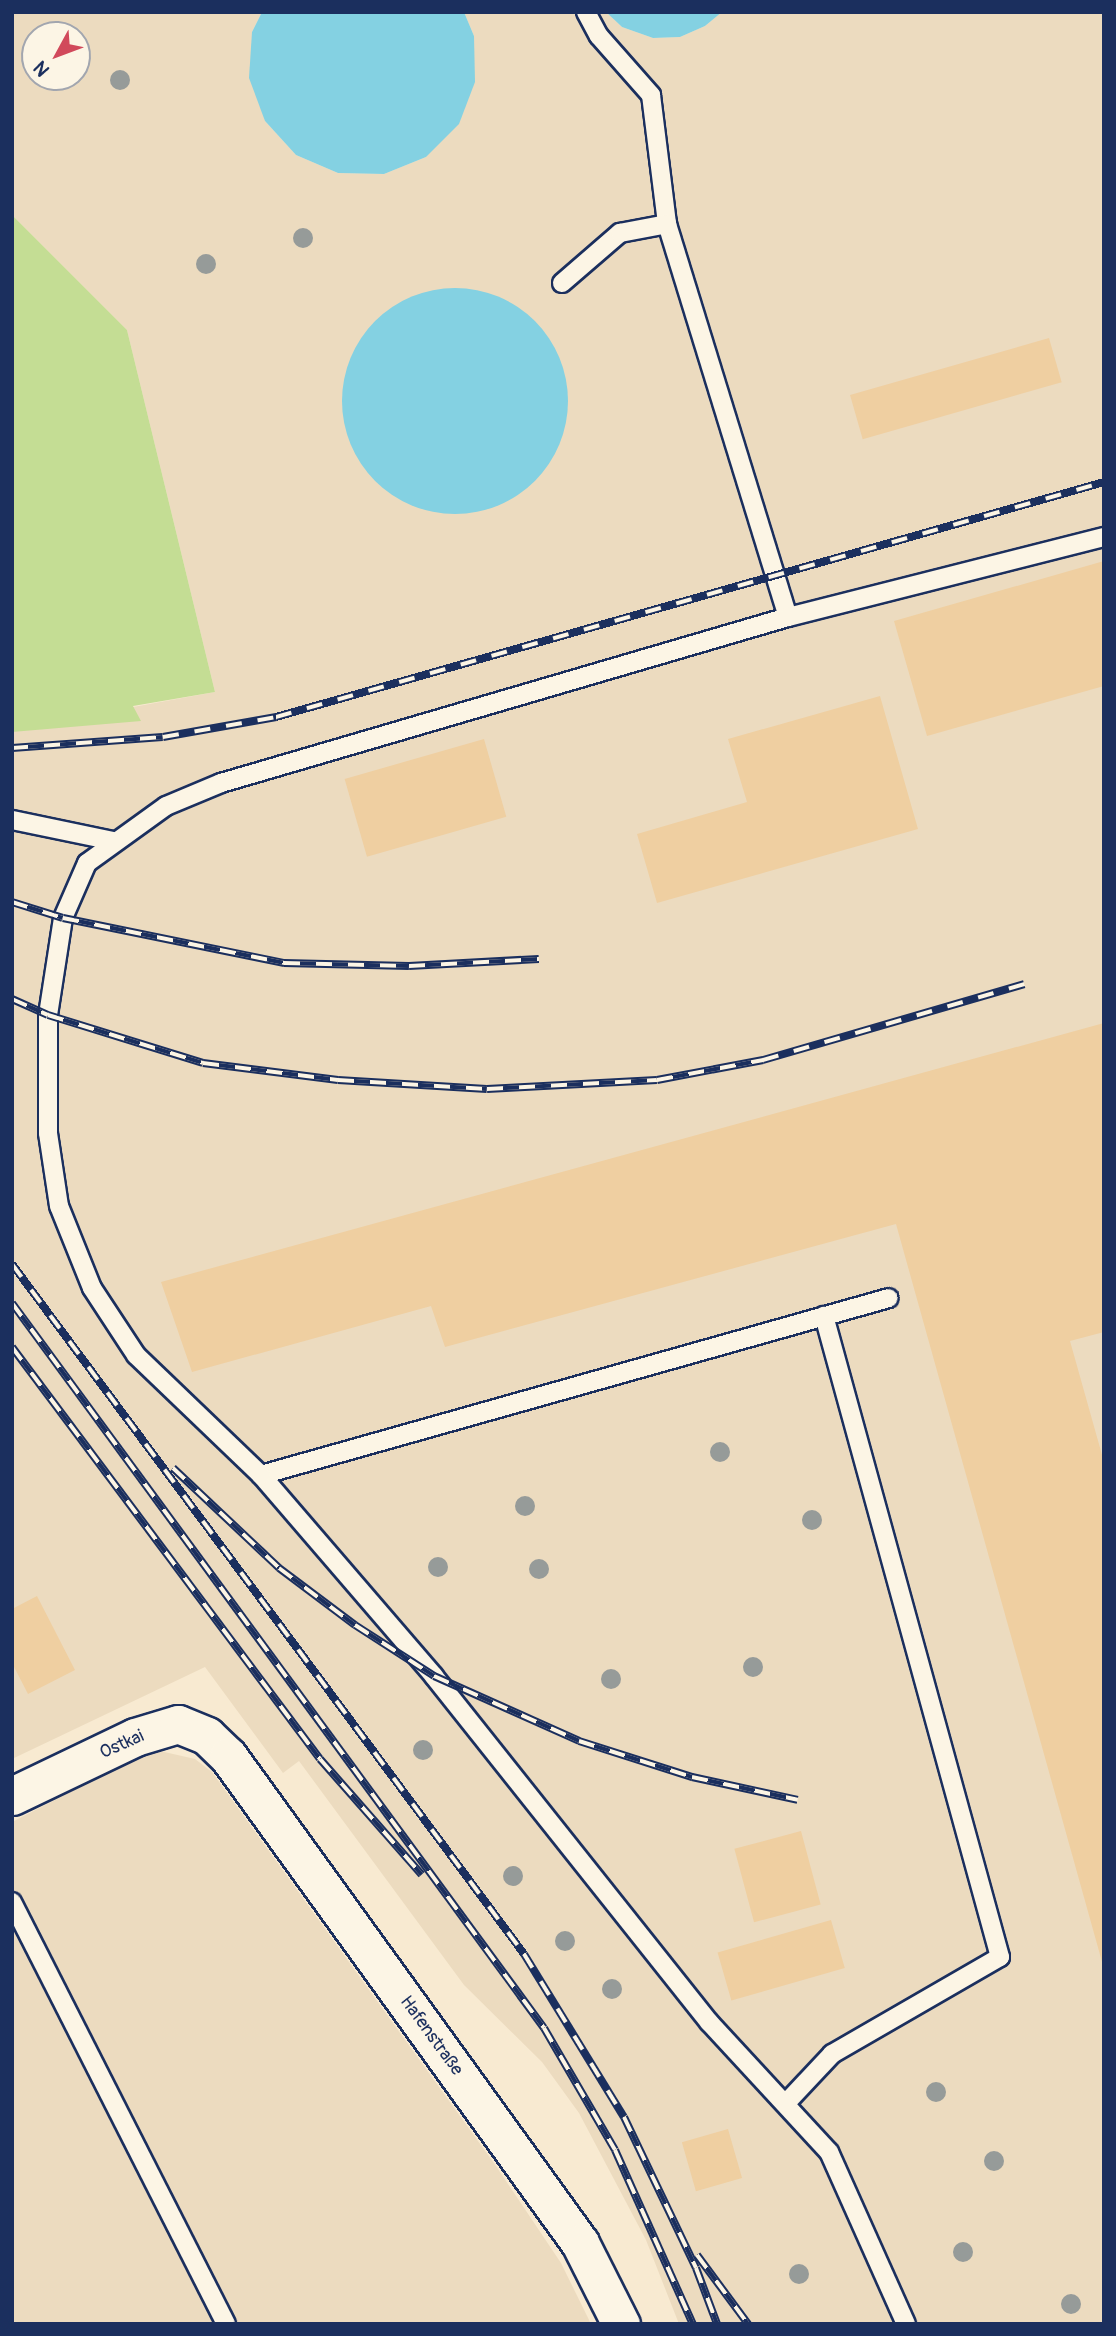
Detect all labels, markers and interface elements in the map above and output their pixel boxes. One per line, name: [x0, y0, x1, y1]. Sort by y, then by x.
north arrow: [21, 21, 91, 91]
text: N: [28, 56, 55, 81]
street label: Ostkai: [97, 1726, 147, 1764]
street label: Hafenstraße: [395, 1992, 467, 2080]

